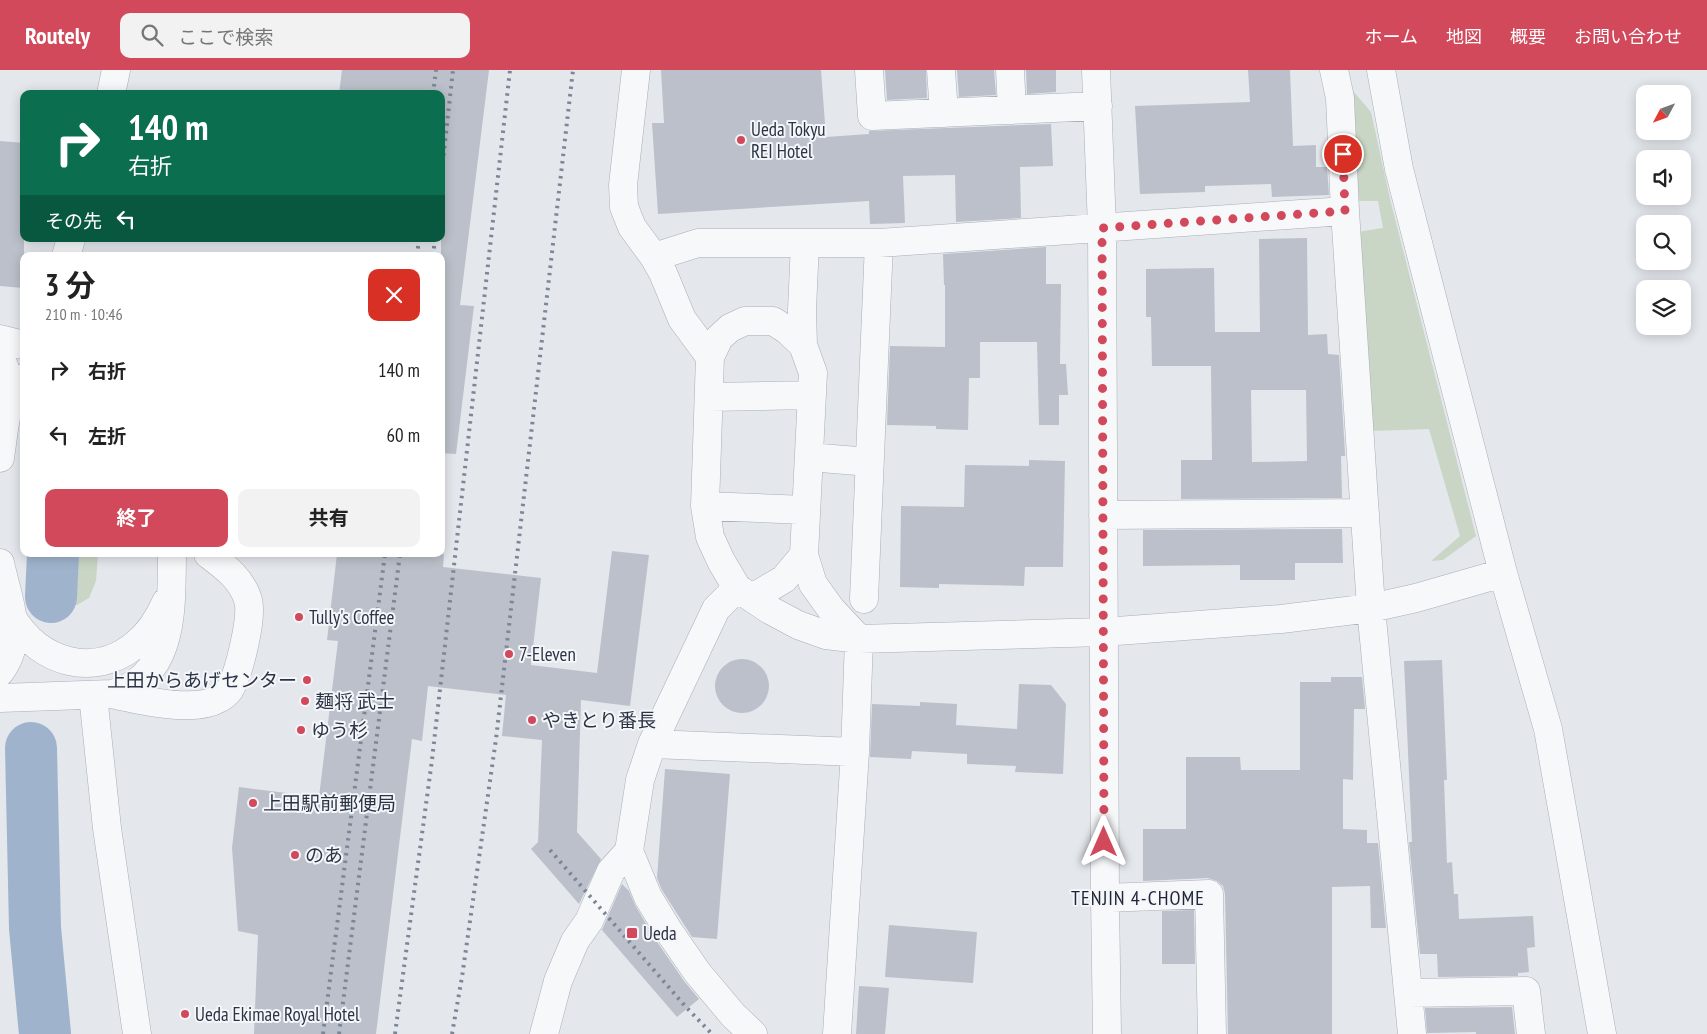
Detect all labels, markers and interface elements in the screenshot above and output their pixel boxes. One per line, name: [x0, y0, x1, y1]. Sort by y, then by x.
search box: [120, 13, 470, 58]
text: Routely: [25, 20, 90, 51]
icon: search: [138, 21, 166, 49]
text: ここで検索: [178, 25, 273, 49]
text: ホーム: [1365, 25, 1418, 48]
text: 地図: [1446, 25, 1482, 48]
text: 概要: [1510, 25, 1546, 48]
text: お問い合わせ: [1574, 25, 1682, 48]
north arrow: [1636, 85, 1691, 140]
map controls: [1636, 85, 1691, 335]
text: 140 m: [128, 104, 209, 150]
icon: right: [45, 110, 110, 175]
place label: Ueda Tokyu REI Hotel: [751, 117, 826, 163]
pin: [1322, 133, 1364, 175]
marker: Ueda Tokyu REI Hotel: [735, 134, 747, 146]
icon: arrive: [1329, 140, 1357, 168]
button: sound: [1636, 150, 1691, 205]
text: 右折: [128, 152, 172, 180]
icon: left: [112, 205, 140, 233]
text: その先: [45, 209, 102, 233]
button: search: [1636, 215, 1691, 270]
text: 3 分: [45, 265, 96, 304]
button: close: [368, 269, 420, 321]
button: layers: [1636, 280, 1691, 335]
text: 210 m · 10:46: [45, 304, 123, 324]
icon: right: [45, 356, 73, 384]
text: 140 m: [378, 358, 420, 382]
text: 右折: [88, 359, 126, 383]
icon: left: [45, 421, 73, 449]
text: 60 m: [387, 423, 420, 447]
text: 左折: [88, 424, 126, 448]
button: 終了: [45, 489, 228, 547]
button: 共有: [238, 489, 420, 547]
place label: Tully's Coffee: [309, 605, 395, 629]
marker: Tully's Coffee: [293, 611, 305, 623]
place label: 7-Eleven: [519, 642, 576, 666]
marker: 7-Eleven: [503, 648, 515, 660]
place label: 上田からあげセンター: [107, 668, 297, 692]
marker: 上田からあげセンター: [301, 674, 313, 686]
place label: 麺将 武士: [315, 689, 395, 713]
marker: 麺将 武士: [299, 695, 311, 707]
place label: やきとり番長: [542, 708, 656, 732]
marker: やきとり番長: [526, 714, 538, 726]
place label: ゆう杉: [311, 718, 368, 742]
marker: ゆう杉: [295, 724, 307, 736]
place label: 上田駅前郵便局: [263, 791, 396, 815]
marker: 上田駅前郵便局: [247, 797, 259, 809]
position arrow: [1077, 815, 1129, 867]
place label: のあ: [305, 843, 343, 867]
marker: のあ: [289, 849, 301, 861]
district label: TENJIN 4-CHOME: [1071, 885, 1205, 911]
place label: Ueda: [643, 921, 677, 945]
marker: Ueda: [625, 926, 639, 940]
place label: Ueda Ekimae Royal Hotel: [195, 1002, 360, 1026]
marker: Ueda Ekimae Royal Hotel: [179, 1008, 191, 1020]

